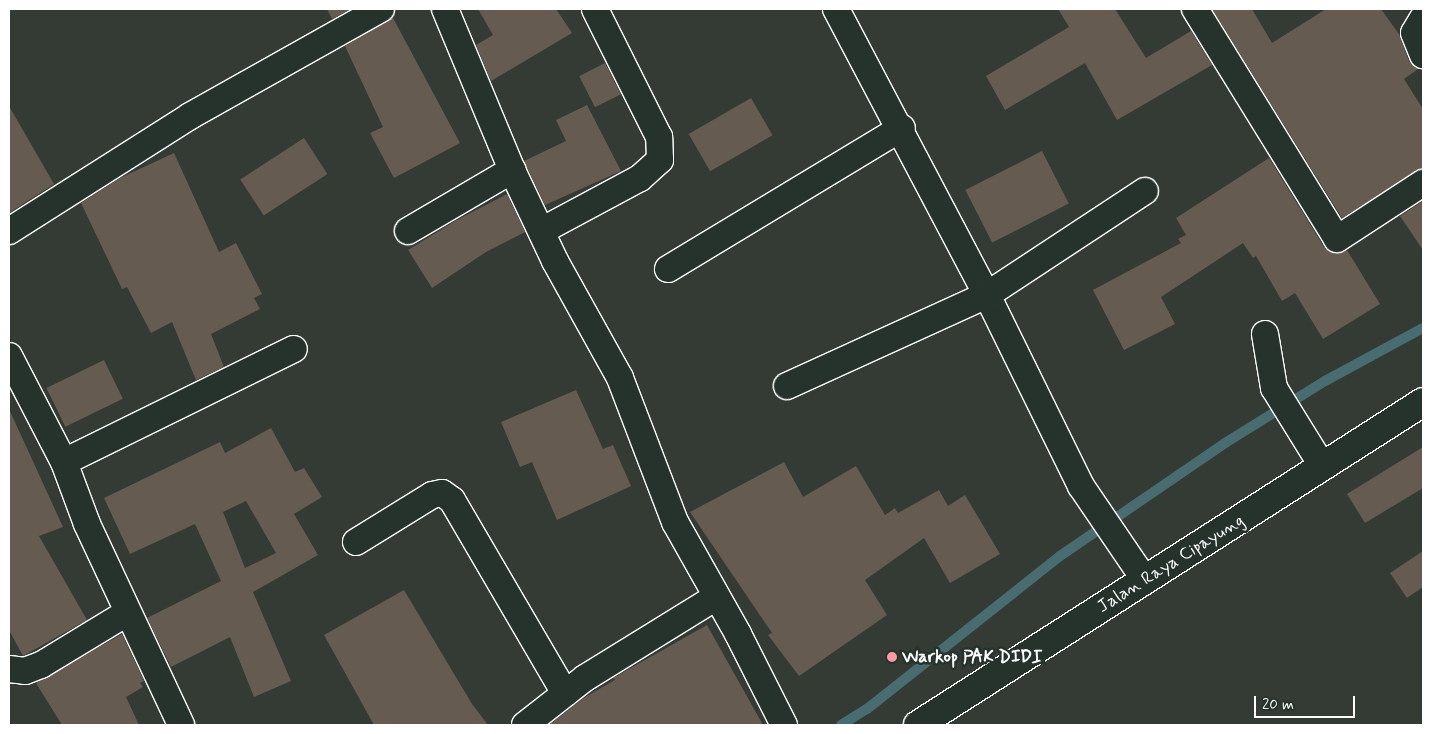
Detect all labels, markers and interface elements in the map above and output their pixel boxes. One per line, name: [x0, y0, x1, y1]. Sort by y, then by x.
street label: Jalan Raya Cipayung: [1096, 512, 1246, 616]
place label: Warkop PAK DIDI: [902, 646, 1045, 668]
marker: Warkop PAK DIDI: [886, 651, 898, 663]
scale bar: [1257, 686, 1358, 718]
text: 20 m: [1262, 695, 1294, 715]

